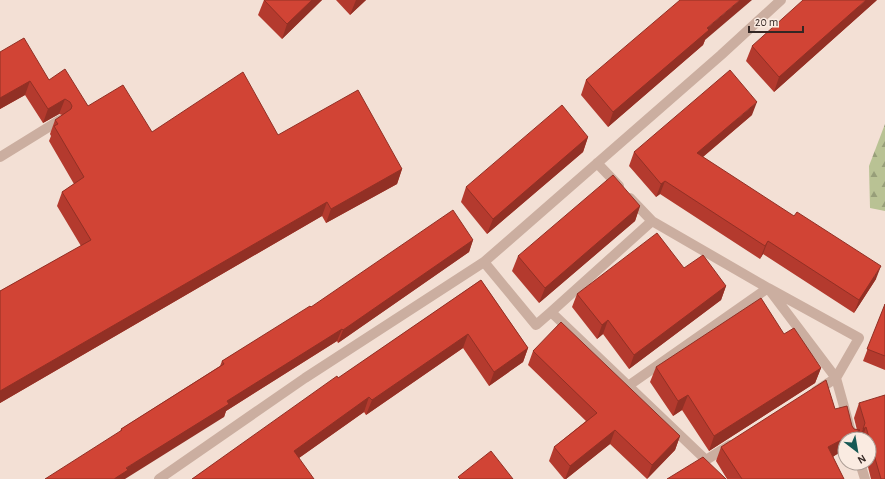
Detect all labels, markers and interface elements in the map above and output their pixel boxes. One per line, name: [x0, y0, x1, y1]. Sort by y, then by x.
scale bar: [749, 8, 803, 34]
text: 20 m: [755, 16, 778, 28]
north arrow: [837, 431, 877, 471]
text: N: [856, 452, 868, 466]

